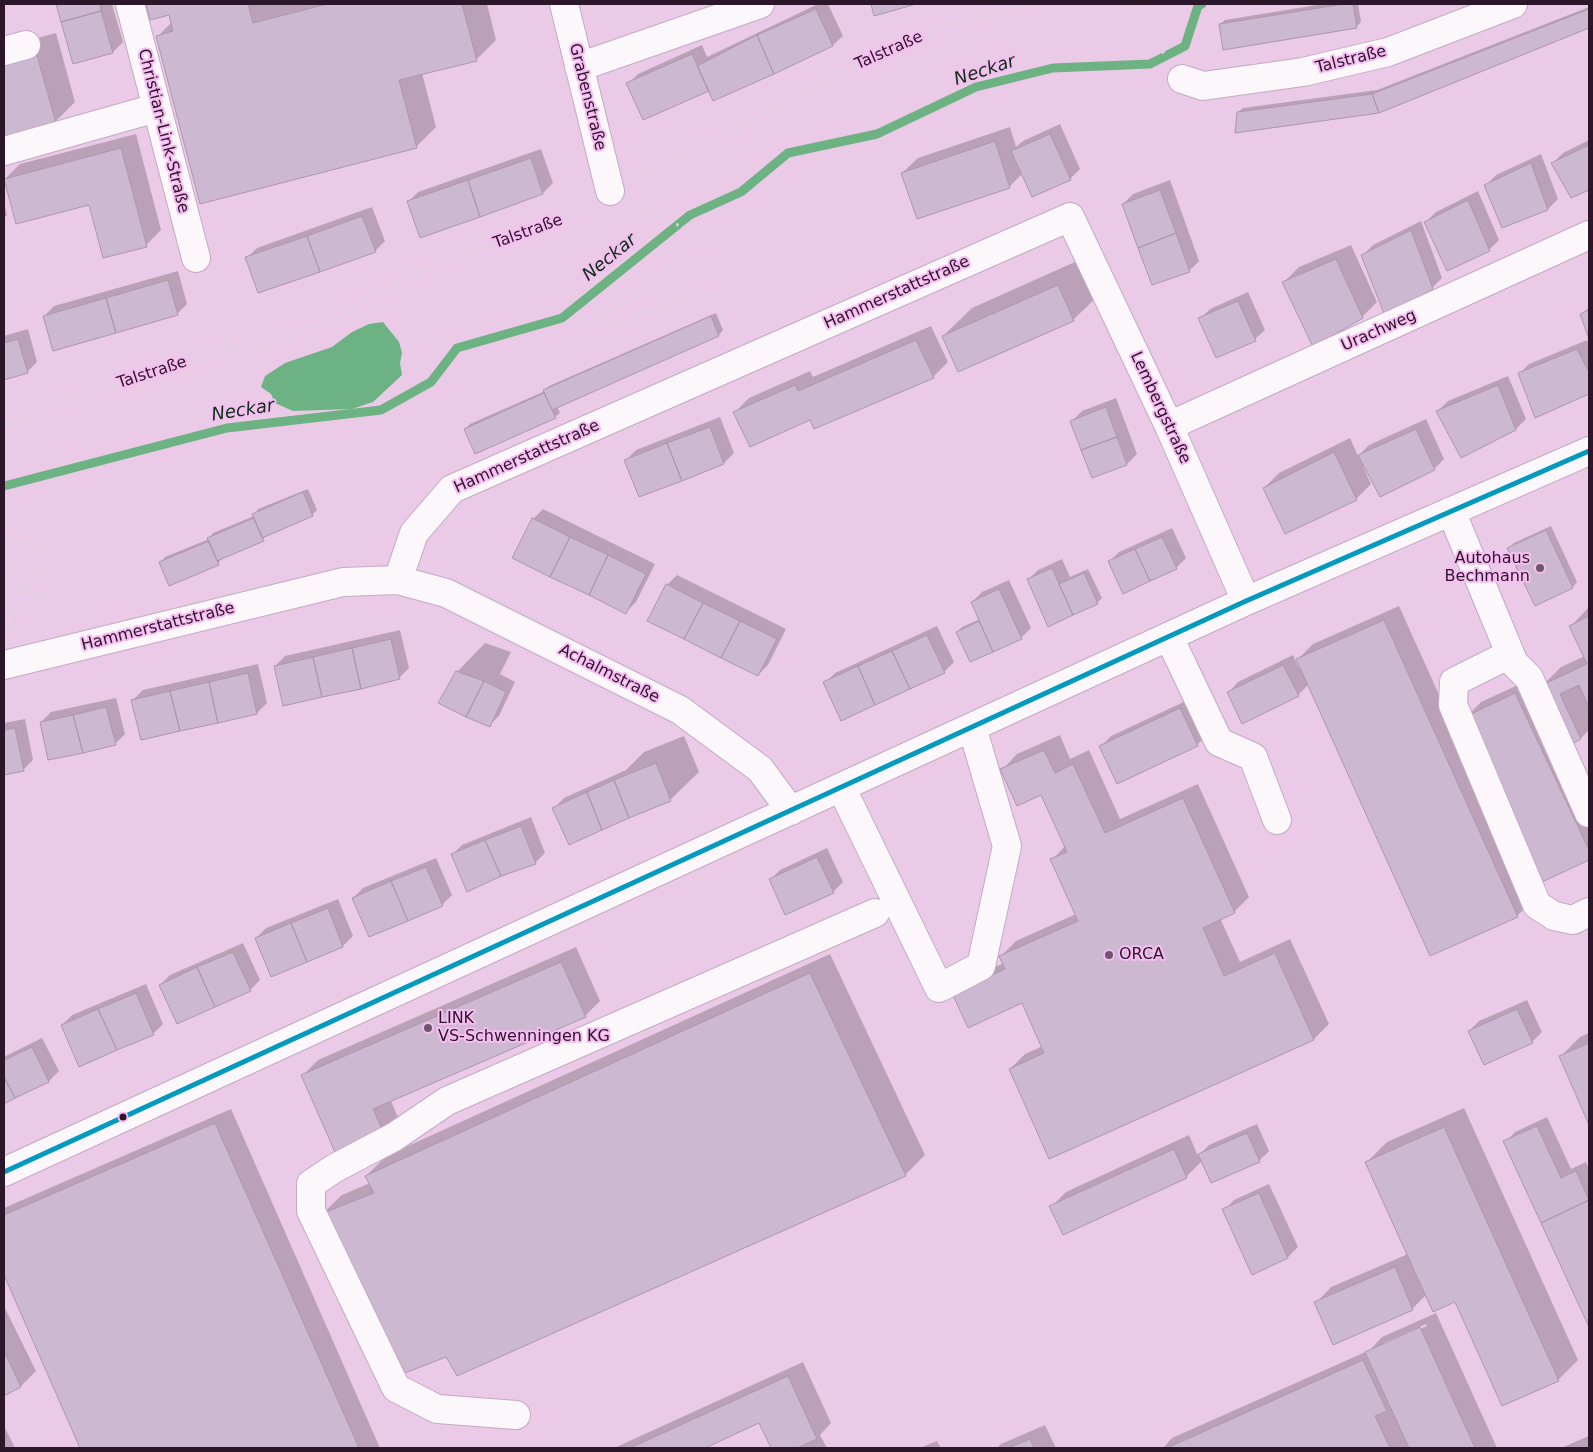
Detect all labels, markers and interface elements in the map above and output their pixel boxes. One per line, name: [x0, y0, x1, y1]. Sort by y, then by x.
street label: Talstraße: [852, 28, 926, 74]
street label: Grabenstraße: [564, 41, 610, 153]
street label: Talstraße: [1314, 42, 1388, 78]
street label: Christian-Link-Straße: [133, 47, 193, 215]
water label: Neckar: [952, 51, 1018, 91]
street label: Talstraße: [491, 211, 565, 253]
water label: Neckar: [579, 230, 641, 286]
street label: Hammerstattstraße: [821, 252, 973, 334]
street label: Urachweg: [1338, 306, 1420, 356]
street label: Lembergstraße: [1126, 349, 1194, 467]
street label: Talstraße: [115, 353, 189, 393]
water label: Neckar: [210, 395, 276, 427]
street label: Hammerstattstraße: [451, 416, 603, 498]
place label: Autohaus Bechmann: [1445, 549, 1530, 587]
marker: Autohaus Bechmann: [1534, 562, 1546, 574]
street label: Hammerstattstraße: [79, 599, 237, 655]
street label: Achalmstraße: [555, 640, 663, 708]
place label: ORCA: [1119, 945, 1164, 965]
marker: ORCA: [1103, 949, 1115, 961]
place label: LINK VS-Schwenningen KG: [438, 1009, 610, 1047]
marker: LINK VS-Schwenningen KG: [422, 1022, 434, 1034]
unlabelled marker: [118, 1112, 128, 1122]

